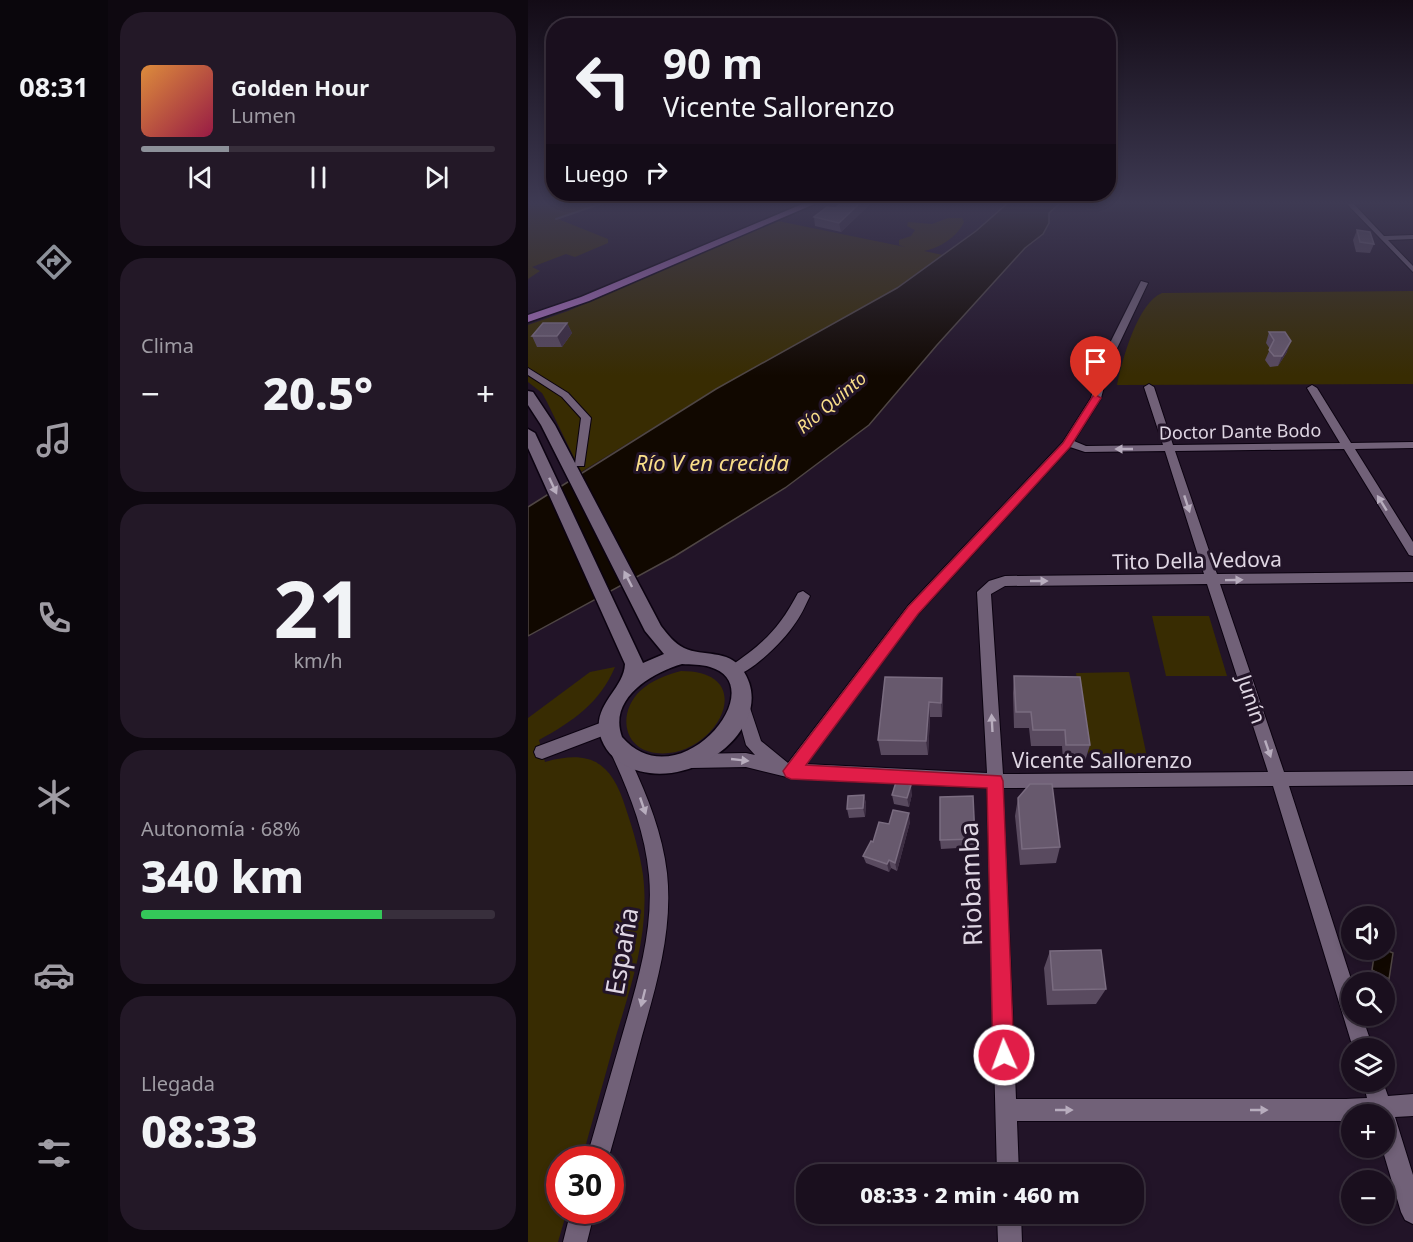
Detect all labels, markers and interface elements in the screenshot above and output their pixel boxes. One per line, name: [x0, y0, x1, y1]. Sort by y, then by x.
text: 90 m: [663, 34, 763, 91]
icon: left: [564, 42, 642, 120]
text: 08:31: [19, 68, 89, 105]
text: Golden Hour: [231, 72, 369, 102]
text: Vicente Sallorenzo: [663, 88, 895, 125]
text: Lumen: [231, 102, 296, 129]
icon: right: [640, 156, 673, 189]
text: Luego: [564, 158, 628, 188]
icon: previous: [184, 161, 217, 194]
icon: pause: [302, 161, 335, 194]
icon: next: [420, 161, 453, 194]
icon: directions: [33, 241, 75, 283]
text: Clima: [141, 332, 194, 359]
pin: [1070, 336, 1121, 398]
icon: arrive: [1079, 345, 1112, 378]
text: 20.5°: [263, 362, 373, 423]
water label: Río Quinto: [791, 366, 871, 438]
text: −: [141, 371, 160, 416]
text: +: [476, 371, 495, 416]
street label: Doctor Dante Bodo: [1159, 418, 1321, 444]
icon: music: [33, 419, 75, 461]
one-way arrow: [1114, 444, 1133, 453]
water label: Río V en crecida: [635, 447, 789, 477]
one-way arrow: [548, 477, 557, 494]
one-way arrow: [1183, 495, 1192, 513]
one-way arrow: [1377, 495, 1388, 511]
street label: Tito Della Vedova: [1112, 545, 1282, 575]
text: 21: [273, 555, 363, 661]
one-way arrow: [623, 571, 632, 588]
one-way arrow: [1225, 575, 1244, 585]
one-way arrow: [1030, 576, 1049, 586]
icon: phone: [33, 597, 75, 639]
text: km/h: [293, 647, 343, 674]
street label: Junín: [1230, 669, 1273, 727]
one-way arrow: [987, 714, 996, 733]
one-way arrow: [1264, 740, 1274, 758]
street label: Vicente Sallorenzo: [1012, 746, 1192, 774]
one-way arrow: [731, 755, 750, 765]
icon: climate: [33, 776, 75, 818]
one-way arrow: [638, 797, 648, 815]
text: Autonomía · 68%: [141, 815, 300, 842]
street label: Riobamba: [950, 821, 990, 947]
text: 340 km: [141, 845, 304, 906]
street label: España: [596, 904, 646, 998]
map controls: [1341, 906, 1395, 1224]
button: sound: [1341, 906, 1395, 960]
icon: car: [33, 954, 75, 996]
button: search: [1341, 972, 1395, 1026]
one-way arrow: [637, 989, 647, 1007]
position arrow: [972, 1023, 1036, 1087]
button: layers: [1341, 1038, 1395, 1092]
text: Llegada: [141, 1070, 215, 1097]
text: 08:33: [141, 1100, 258, 1161]
button: +: [1341, 1104, 1395, 1158]
one-way arrow: [1054, 1105, 1073, 1115]
one-way arrow: [1249, 1105, 1268, 1115]
icon: filters: [33, 1132, 75, 1174]
speed limit sign: 30: [546, 1146, 624, 1224]
button: −: [1341, 1170, 1395, 1224]
text: 08:33 · 2 min · 460 m: [860, 1179, 1080, 1209]

